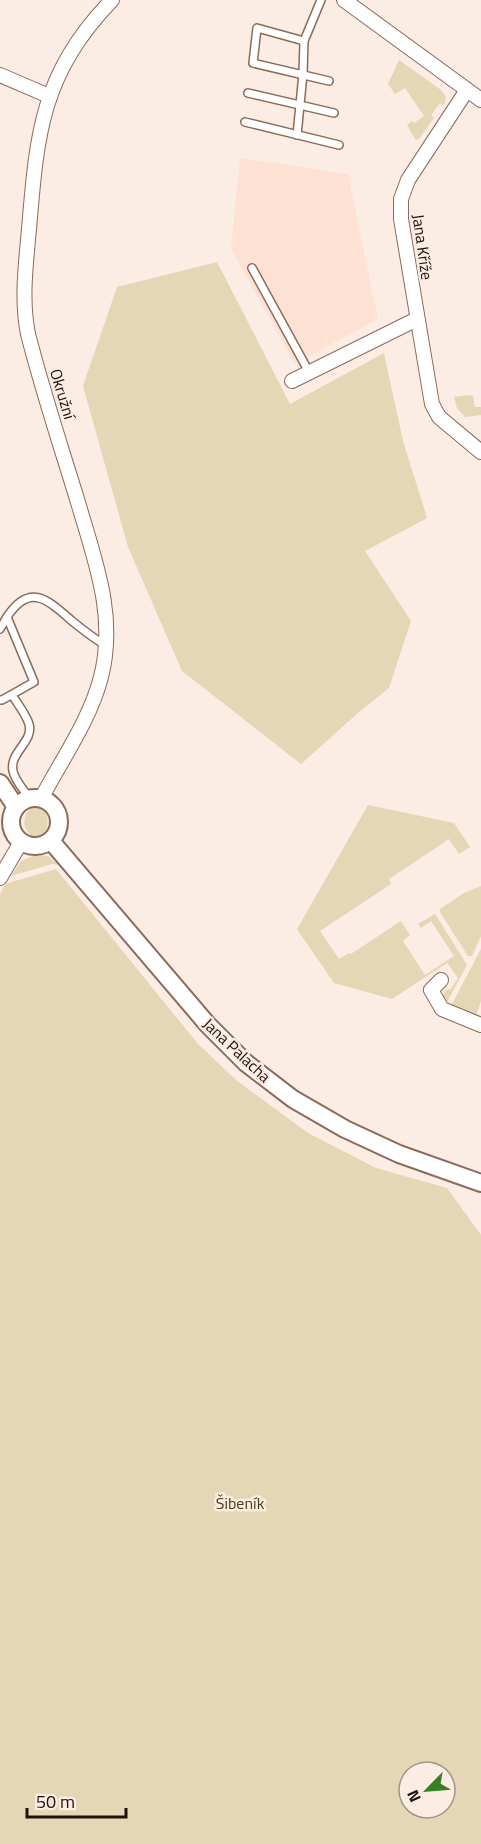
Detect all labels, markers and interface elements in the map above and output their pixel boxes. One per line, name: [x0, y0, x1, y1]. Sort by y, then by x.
street label: Jana Kříže: [407, 213, 439, 281]
street label: Okružní: [44, 366, 82, 424]
street label: Jana Palacha: [198, 1012, 276, 1088]
park label: Šibeník: [216, 1491, 265, 1515]
north arrow: [397, 1760, 457, 1820]
scale bar: [27, 1781, 126, 1819]
text: N: [400, 1786, 427, 1806]
text: 50 m: [36, 1788, 75, 1815]

